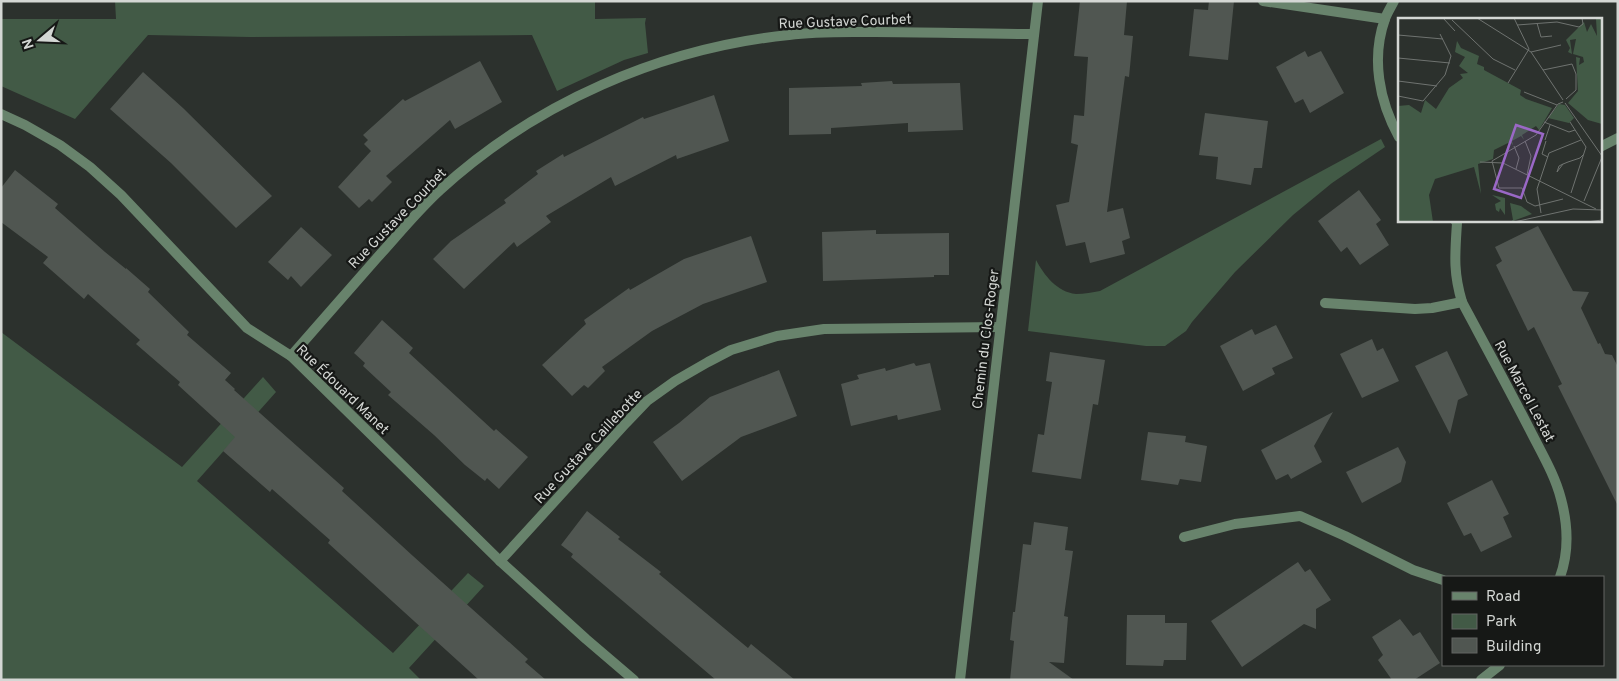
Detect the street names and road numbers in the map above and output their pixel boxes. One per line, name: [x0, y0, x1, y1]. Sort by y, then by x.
street label: Rue Gustave Courbet: [778, 12, 912, 33]
street label: Rue Gustave Courbet: [346, 165, 450, 273]
street label: Chemin du Clos-Roger: [969, 268, 1004, 410]
street label: Rue Marcel Lestat: [1490, 338, 1557, 445]
street label: Rue Édouard Manet: [292, 341, 393, 439]
street label: Rue Gustave Caillebotte: [532, 386, 647, 508]

